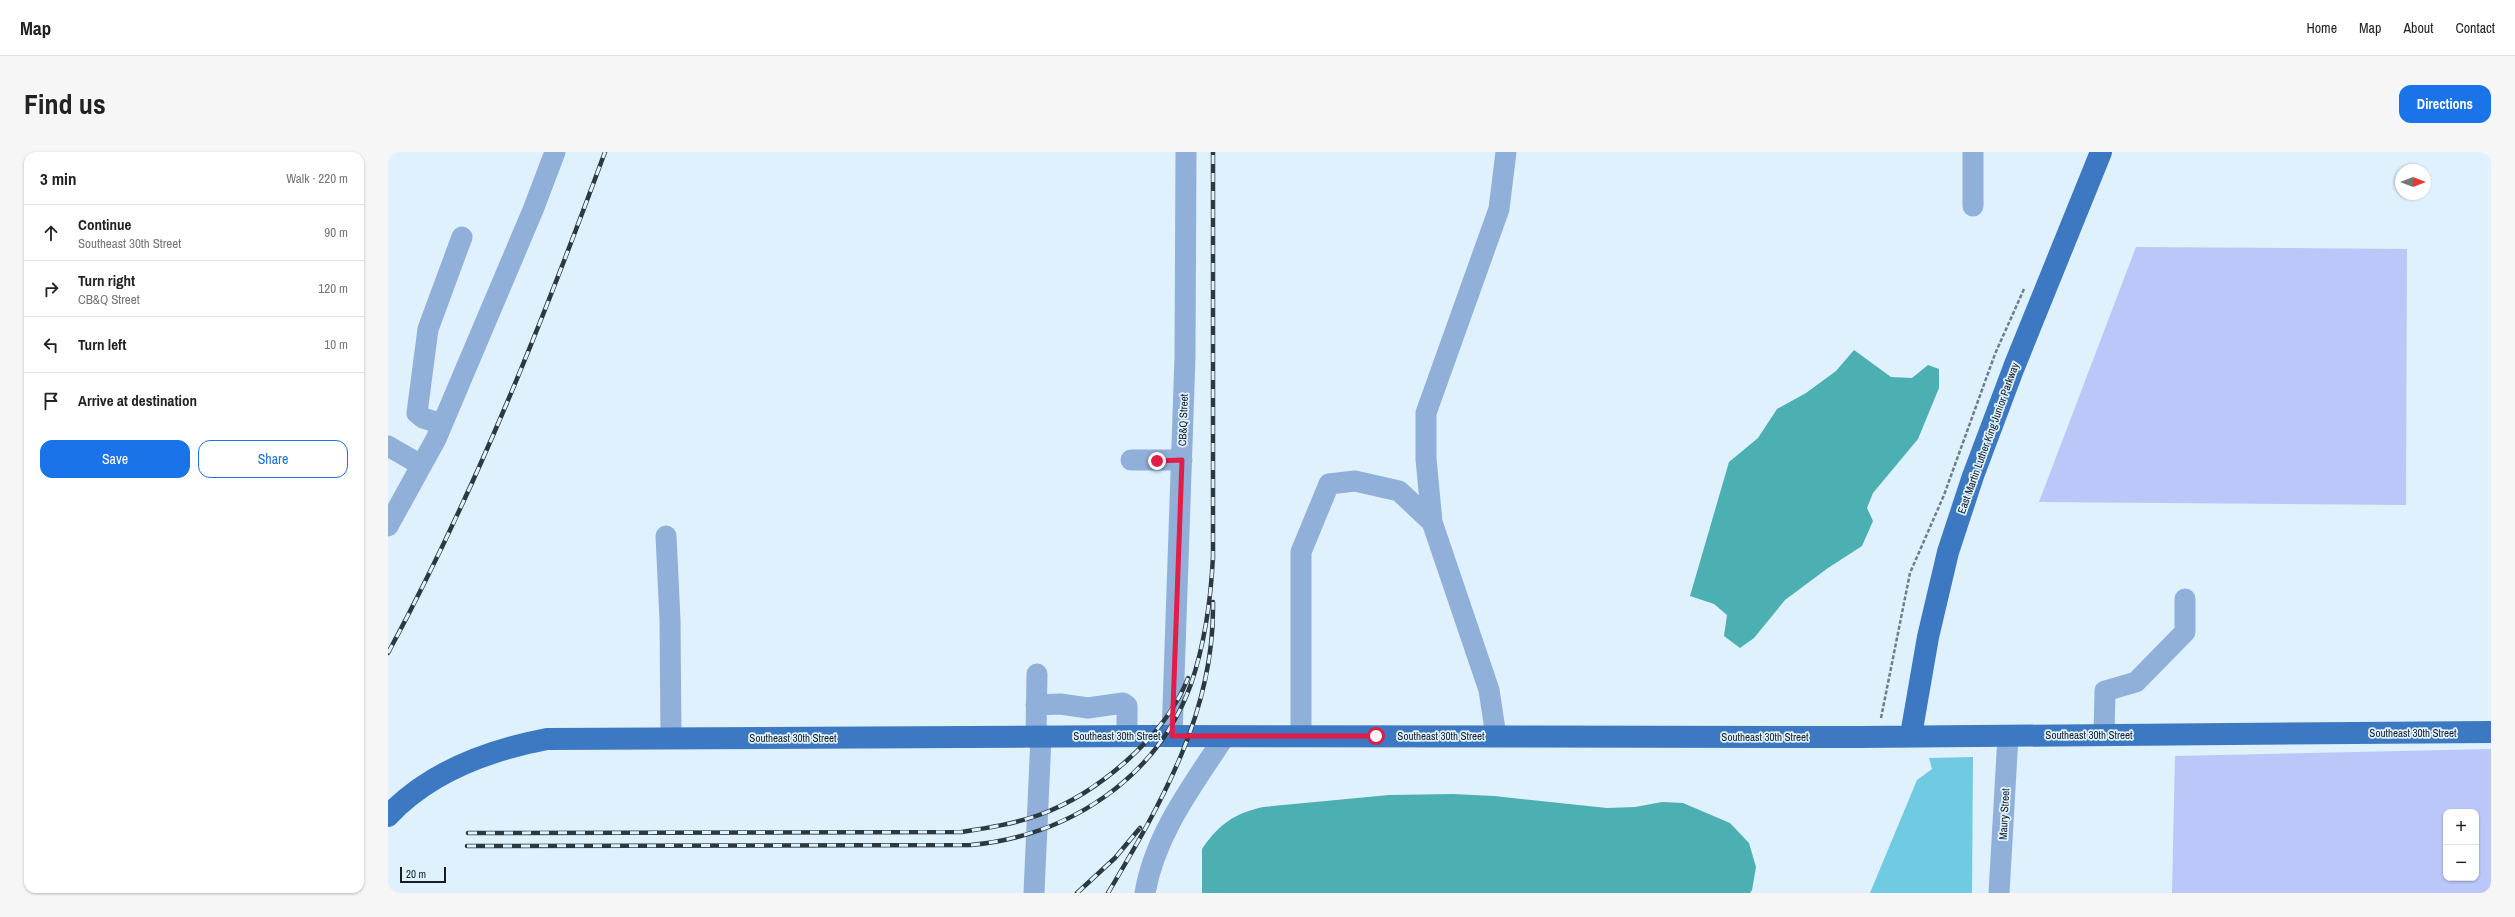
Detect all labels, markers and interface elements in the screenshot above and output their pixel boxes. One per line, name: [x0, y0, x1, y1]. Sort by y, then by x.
text: Map: [20, 15, 51, 41]
text: Home: [2306, 19, 2337, 37]
text: Map: [2359, 19, 2381, 37]
text: About: [2403, 19, 2433, 37]
text: Contact: [2455, 19, 2495, 37]
text: Find us: [24, 85, 106, 123]
button: Directions: [2399, 85, 2491, 123]
north arrow: [2395, 164, 2431, 200]
text: 3 min: [40, 167, 76, 190]
text: Walk · 220 m: [286, 170, 348, 187]
text: Continue: [78, 214, 131, 235]
icon: ahead: [40, 222, 62, 244]
text: 90 m: [324, 224, 348, 241]
text: Southeast 30th Street: [78, 235, 181, 252]
text: Turn right: [78, 270, 135, 291]
icon: right: [40, 278, 62, 300]
text: 120 m: [318, 280, 348, 297]
text: CB&Q Street: [78, 291, 140, 308]
icon: left: [40, 334, 62, 356]
text: Turn left: [78, 334, 126, 355]
text: 10 m: [324, 336, 348, 353]
street label: East Martin Luther King Junior Parkway: [1954, 360, 2022, 516]
icon: arrive: [40, 390, 62, 412]
text: Arrive at destination: [78, 390, 197, 411]
street label: CB&Q Street: [1175, 393, 1191, 446]
button: Save: [40, 440, 190, 478]
button: Share: [198, 440, 348, 478]
route end: [1148, 452, 1166, 470]
street label: Southeast 30th Street: [2369, 726, 2457, 740]
route start: [1367, 727, 1385, 745]
street label: Southeast 30th Street: [2045, 728, 2133, 742]
street label: Southeast 30th Street: [1073, 729, 1161, 743]
street label: Southeast 30th Street: [1397, 729, 1485, 743]
street label: Southeast 30th Street: [1721, 730, 1809, 744]
street label: Southeast 30th Street: [749, 731, 837, 745]
street label: Maury Street: [1996, 787, 2012, 840]
map controls: [2443, 809, 2479, 881]
button: +: [2443, 809, 2479, 845]
button: −: [2443, 845, 2479, 881]
scale bar: [400, 865, 446, 884]
text: 20 m: [406, 867, 426, 881]

